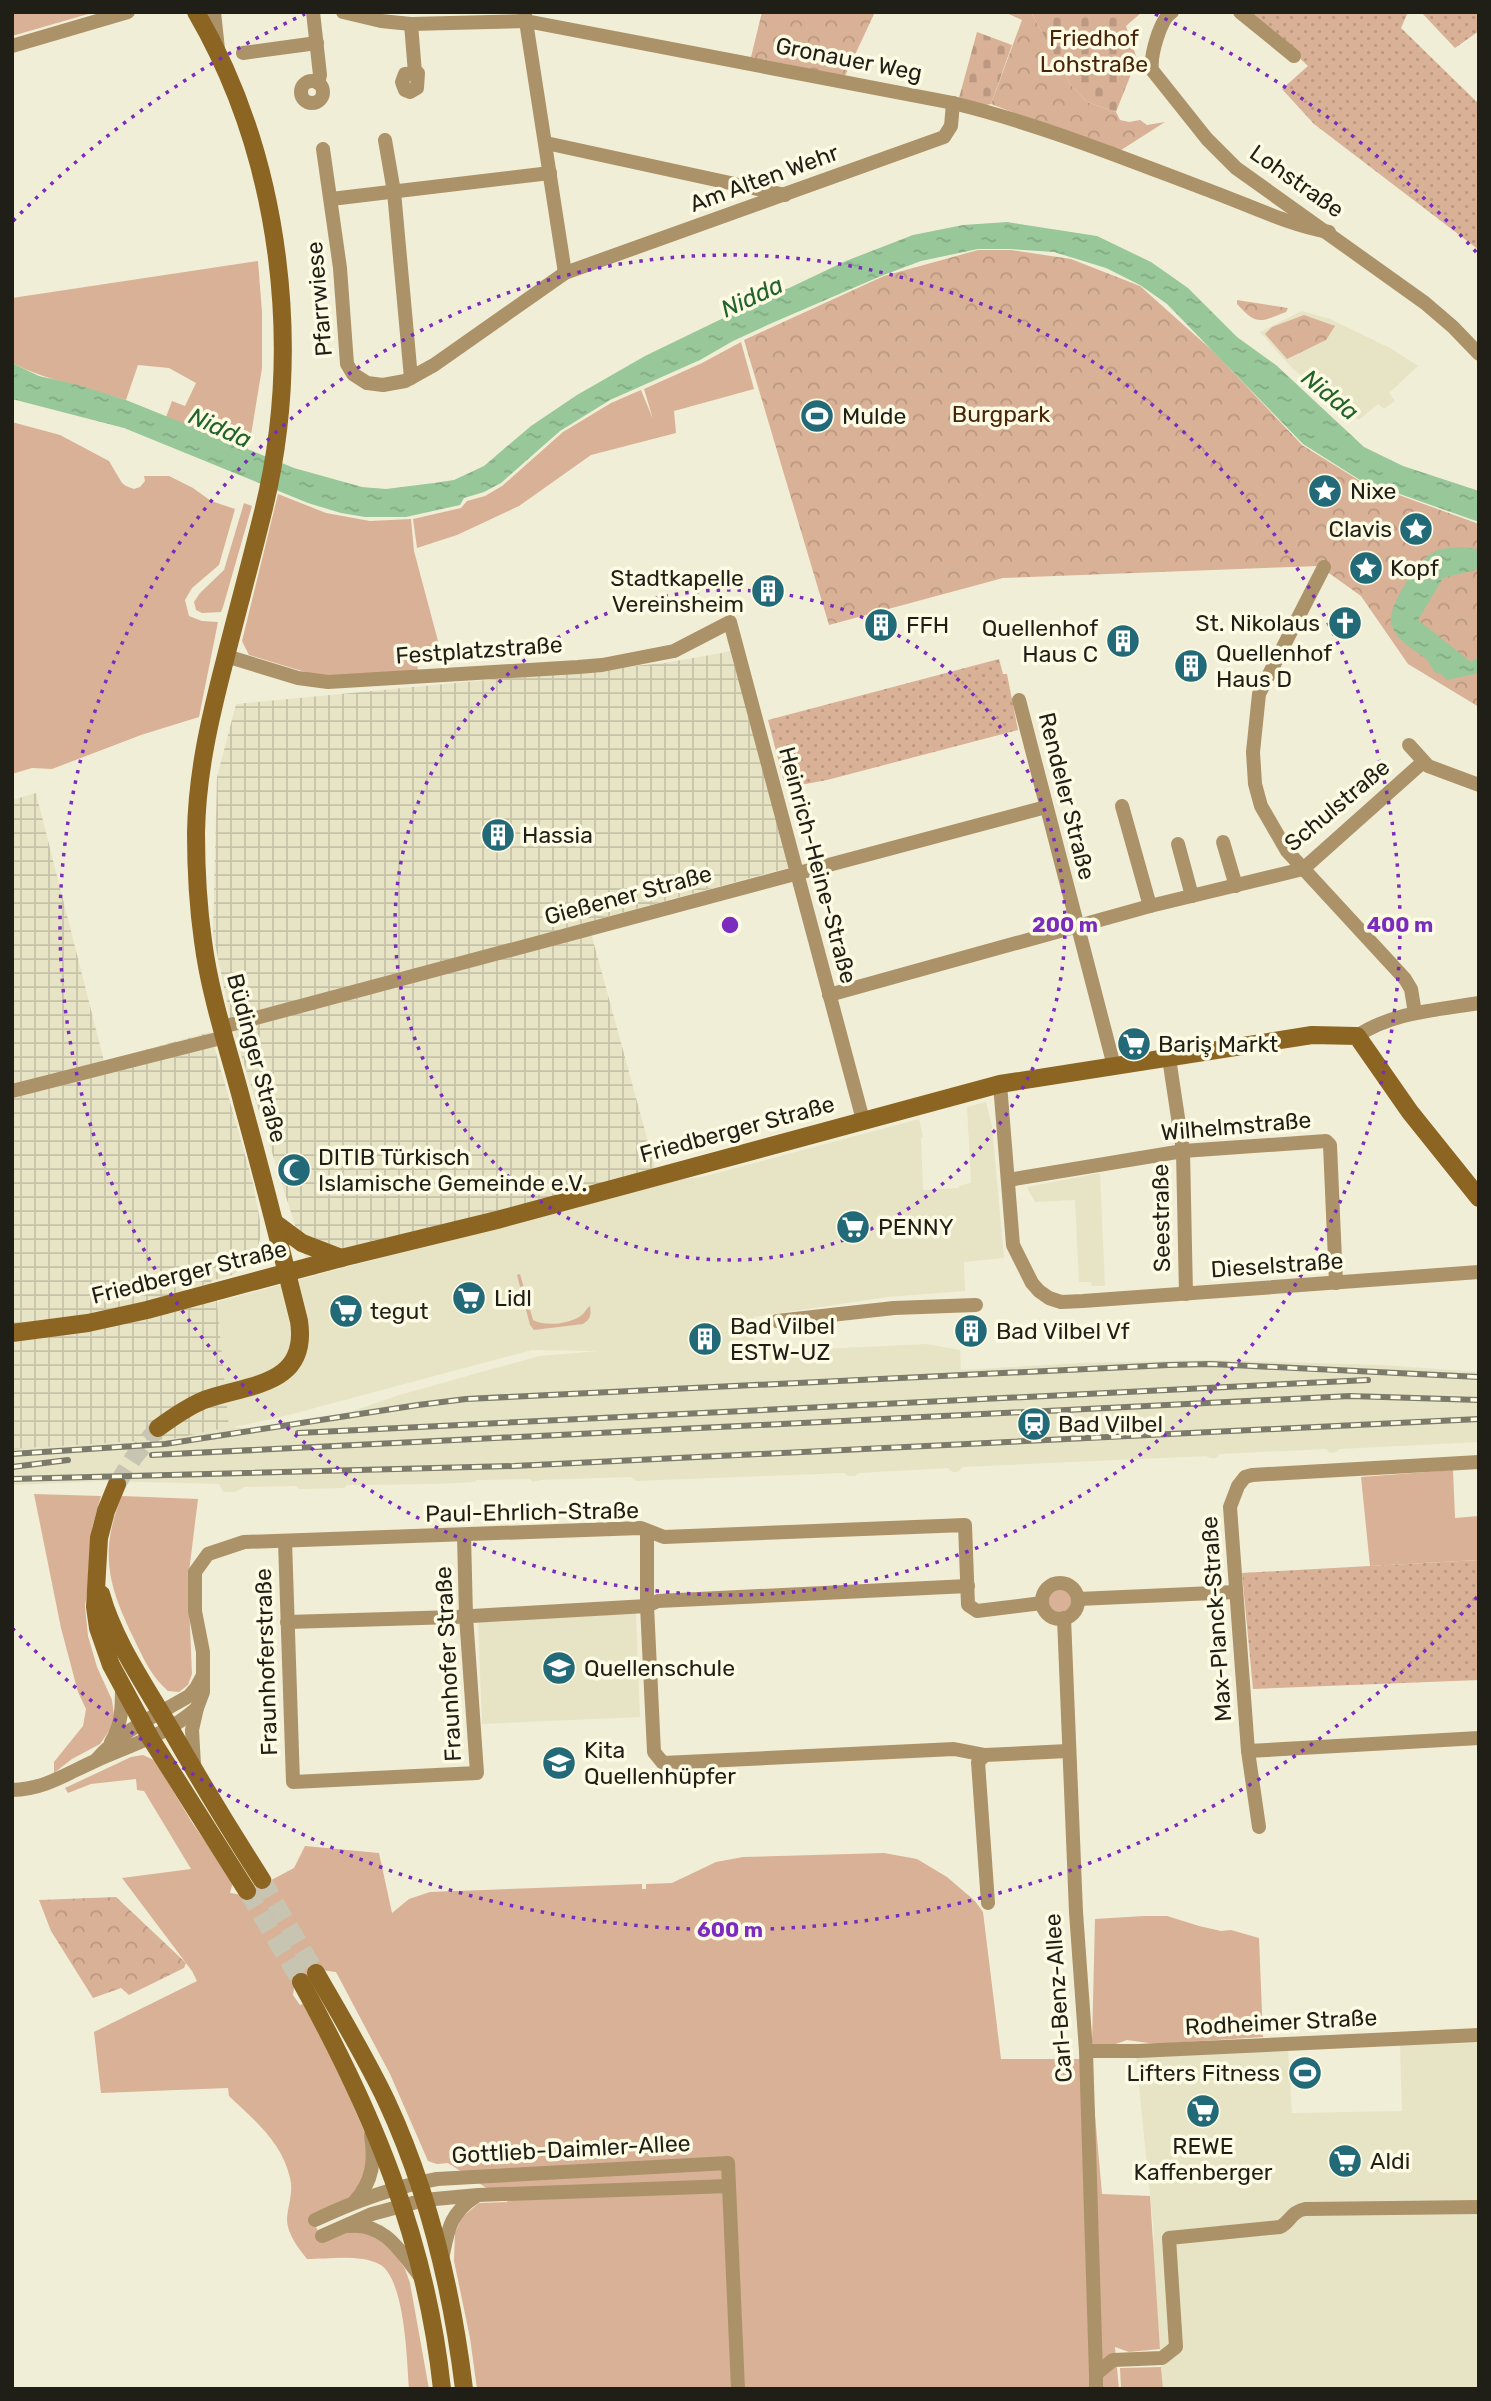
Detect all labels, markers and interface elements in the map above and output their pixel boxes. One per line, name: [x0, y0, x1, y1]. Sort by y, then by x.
park label: Friedhof Lohstraße: [1040, 24, 1148, 78]
street label: Gronauer Weg: [773, 31, 925, 87]
street label: Am Alten Wehr: [686, 138, 843, 218]
street label: Lohstraße: [1245, 138, 1349, 224]
street label: Pfarrwiese: [300, 240, 338, 358]
water label: Nidda: [717, 271, 787, 323]
water label: Nidda: [1296, 364, 1364, 426]
sports icon: Mulde: [798, 397, 836, 435]
park label: Burgpark: [952, 400, 1050, 428]
water label: Nidda: [185, 402, 255, 454]
place label: Mulde: [842, 402, 906, 430]
place icon: Nixe: [1306, 472, 1344, 510]
place label: Nixe: [1350, 477, 1397, 505]
place icon: Clavis: [1397, 510, 1435, 548]
place label: Clavis: [1329, 515, 1392, 543]
place icon: Kopf: [1347, 549, 1385, 587]
place label: Kopf: [1390, 554, 1439, 582]
place label: Stadtkapelle Vereinsheim: [610, 564, 744, 618]
building icon: Stadtkapelle Vereinsheim: [749, 572, 787, 610]
church icon: St. Nikolaus: [1326, 604, 1364, 642]
building icon: FFH: [862, 606, 900, 644]
place label: St. Nikolaus: [1195, 609, 1320, 637]
place label: FFH: [906, 611, 949, 639]
place label: Quellenhof Haus C: [982, 614, 1098, 668]
building icon: Quellenhof Haus C: [1104, 622, 1142, 660]
street label: Festplatzstraße: [394, 630, 564, 670]
place label: Quellenhof Haus D: [1216, 639, 1332, 693]
building icon: Quellenhof Haus D: [1172, 647, 1210, 685]
street label: Rendeler Straße: [1033, 709, 1101, 883]
street label: Heinrich-Heine-Straße: [773, 743, 863, 987]
street label: Schulstraße: [1279, 753, 1395, 857]
building icon: Hassia: [479, 816, 517, 854]
place label: Hassia: [522, 821, 593, 849]
street label: Gießener Straße: [541, 859, 715, 931]
text: 200 m: [1032, 912, 1098, 937]
text: 400 m: [1367, 912, 1433, 937]
centre of rings: [718, 913, 742, 937]
street label: Büdinger Straße: [221, 970, 293, 1146]
supermarket icon: Bariş Markt: [1115, 1025, 1153, 1063]
place label: Bariş Markt: [1158, 1030, 1278, 1058]
street label: Friedberger Straße: [637, 1090, 837, 1168]
street label: Wilhelmstraße: [1160, 1105, 1312, 1147]
place label: DITIB Türkisch Islamische Gemeinde e.V.: [318, 1143, 587, 1197]
mosque icon: DITIB Türkisch Islamische Gemeinde e.V.: [275, 1151, 313, 1189]
street label: Seestraße: [1146, 1164, 1176, 1272]
supermarket icon: PENNY: [834, 1208, 872, 1246]
place label: PENNY: [878, 1213, 954, 1241]
street label: Friedberger Straße: [88, 1234, 290, 1310]
street label: Dieselstraße: [1210, 1246, 1344, 1284]
supermarket icon: Lidl: [450, 1279, 488, 1317]
place label: Lidl: [494, 1284, 532, 1312]
supermarket icon: tegut: [327, 1292, 365, 1330]
place label: tegut: [370, 1297, 428, 1325]
place label: Bad Vilbel ESTW-UZ: [730, 1312, 835, 1366]
building icon: Bad Vilbel Vf: [952, 1312, 990, 1350]
place label: Bad Vilbel Vf: [996, 1317, 1130, 1345]
building icon: Bad Vilbel ESTW-UZ: [686, 1320, 724, 1358]
station icon: Bad Vilbel: [1015, 1405, 1053, 1443]
place label: Bad Vilbel: [1058, 1410, 1163, 1438]
street label: Paul-Ehrlich-Straße: [425, 1496, 639, 1528]
street label: Max-Planck-Straße: [1195, 1515, 1237, 1723]
street label: Fraunhofer Straße: [429, 1566, 467, 1762]
street label: Fraunhoferstraße: [249, 1568, 283, 1756]
school or university icon: Quellenschule: [540, 1649, 578, 1687]
place label: Quellenschule: [584, 1654, 735, 1682]
place label: Kita Quellenhüpfer: [584, 1736, 736, 1790]
school or university icon: Kita Quellenhüpfer: [540, 1744, 578, 1782]
street label: Carl-Benz-Allee: [1038, 1912, 1078, 2084]
text: 600 m: [697, 1917, 763, 1942]
street label: Rodheimer Straße: [1184, 2003, 1378, 2041]
sports icon: Lifters Fitness: [1286, 2054, 1324, 2092]
place label: Lifters Fitness: [1126, 2059, 1280, 2087]
supermarket icon: REWE Kaffenberger: [1184, 2092, 1222, 2130]
street label: Gottlieb-Daimler-Allee: [451, 2129, 691, 2169]
place label: REWE Kaffenberger: [1133, 2132, 1273, 2186]
supermarket icon: Aldi: [1326, 2142, 1364, 2180]
place label: Aldi: [1370, 2147, 1410, 2175]

